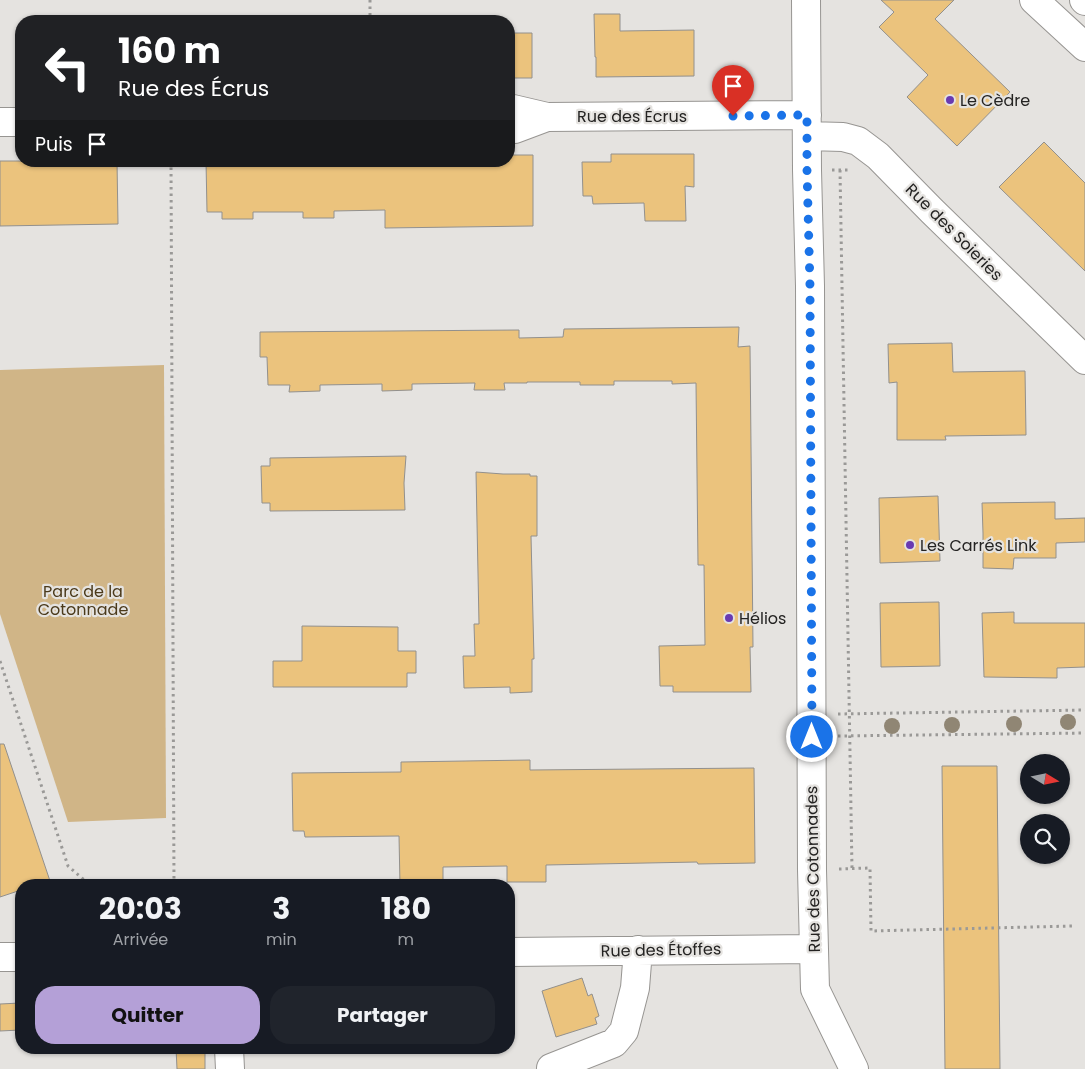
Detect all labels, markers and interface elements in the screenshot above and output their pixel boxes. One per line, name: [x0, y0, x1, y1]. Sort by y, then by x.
text: 160 m: [118, 26, 221, 75]
icon: left: [35, 35, 100, 100]
pin: [712, 65, 754, 116]
icon: arrive: [719, 72, 747, 100]
text: Rue des Écrus: [118, 73, 269, 104]
place label: Le Cèdre: [960, 89, 1030, 112]
marker: Le Cèdre: [944, 94, 956, 106]
street label: Rue des Écrus: [577, 105, 687, 128]
icon: arrive: [83, 130, 111, 158]
text: Puis: [35, 131, 73, 158]
street label: Rue des Soieries: [900, 178, 1008, 286]
place label: Les Carrés Link: [920, 534, 1037, 557]
marker: Les Carrés Link: [904, 539, 916, 551]
park label: Parc de la Cotonnade: [38, 580, 128, 621]
place label: Hélios: [739, 607, 786, 630]
marker: Hélios: [723, 612, 735, 624]
position arrow: [785, 710, 837, 762]
north arrow: [1020, 754, 1070, 804]
map controls: [1020, 754, 1070, 864]
street label: Rue des Cotonnades: [800, 786, 826, 952]
button: search: [1020, 814, 1070, 864]
text: 20:03: [99, 887, 182, 930]
text: 3: [272, 887, 290, 930]
text: 180: [381, 887, 431, 930]
text: Arrivée: [113, 928, 168, 951]
text: min: [266, 928, 297, 951]
text: m: [398, 928, 414, 951]
street label: Rue des Étoffes: [601, 937, 721, 963]
button: Quitter: [35, 986, 260, 1044]
button: Partager: [270, 986, 495, 1044]

